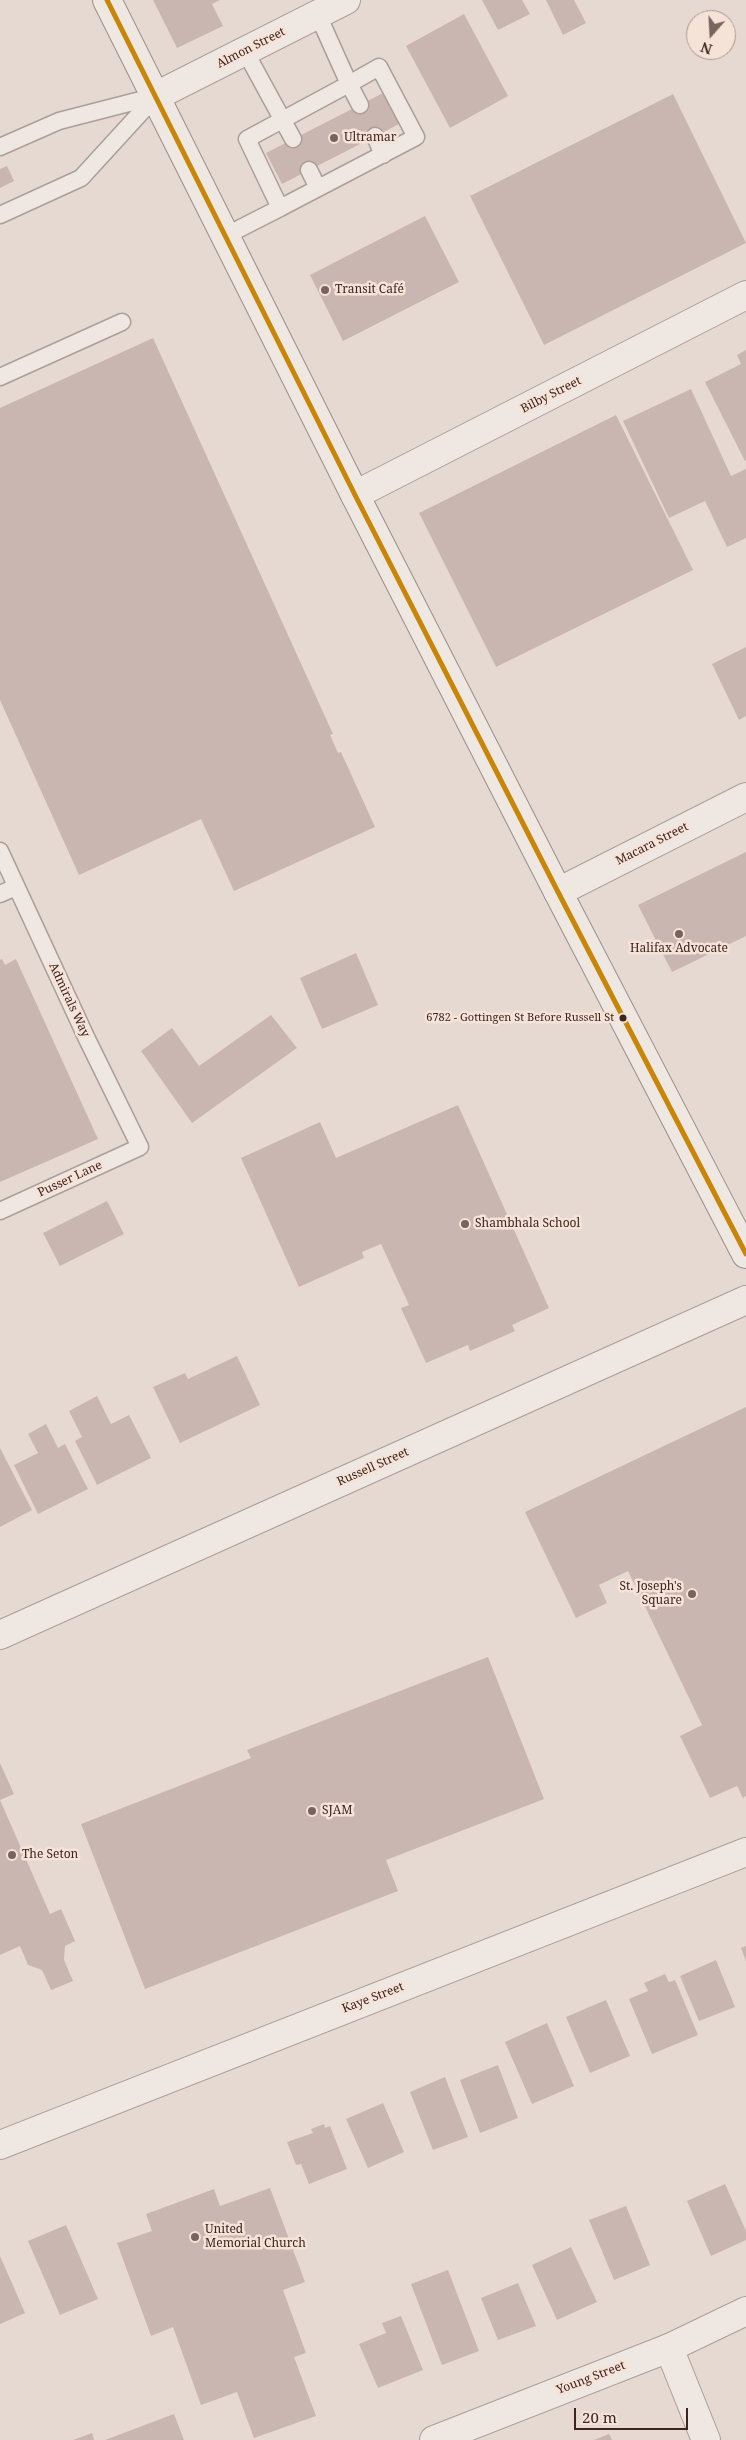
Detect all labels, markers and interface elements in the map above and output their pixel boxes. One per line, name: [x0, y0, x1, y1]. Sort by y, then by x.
north arrow: [686, 10, 736, 60]
street label: Almon Street: [214, 25, 288, 71]
text: N: [698, 38, 715, 59]
place label: Ultramar: [344, 131, 396, 145]
marker: Ultramar: [328, 132, 340, 144]
place label: Transit Café: [335, 283, 404, 297]
marker: Transit Café: [319, 284, 331, 296]
street label: Bilby Street: [518, 374, 584, 416]
street label: Macara Street: [613, 820, 691, 868]
marker: Halifax Advocate: [673, 928, 685, 940]
place label: Halifax Advocate: [630, 942, 728, 956]
street label: Admirals Way: [46, 961, 92, 1039]
place label: 6782 - Gottingen St Before Russell St: [426, 1011, 614, 1025]
marker: 6782 - Gottingen St Before Russell St: [618, 1013, 628, 1023]
street label: Pusser Lane: [36, 1158, 104, 1200]
place label: Shambhala School: [475, 1217, 580, 1231]
marker: Shambhala School: [459, 1218, 471, 1230]
street label: Russell Street: [335, 1445, 411, 1489]
place label: St. Joseph's Square: [620, 1580, 682, 1608]
marker: St. Joseph's Square: [686, 1588, 698, 1600]
place label: SJAM: [322, 1804, 353, 1818]
marker: SJAM: [306, 1805, 318, 1817]
place label: The Seton: [22, 1848, 78, 1862]
marker: The Seton: [6, 1849, 18, 1861]
street label: Kaye Street: [340, 1980, 406, 2016]
place label: United Memorial Church: [205, 2223, 306, 2251]
marker: United Memorial Church: [189, 2231, 201, 2243]
street label: Young Street: [555, 2358, 627, 2398]
scale bar: [576, 2398, 690, 2430]
text: 20 m: [582, 2407, 617, 2427]

